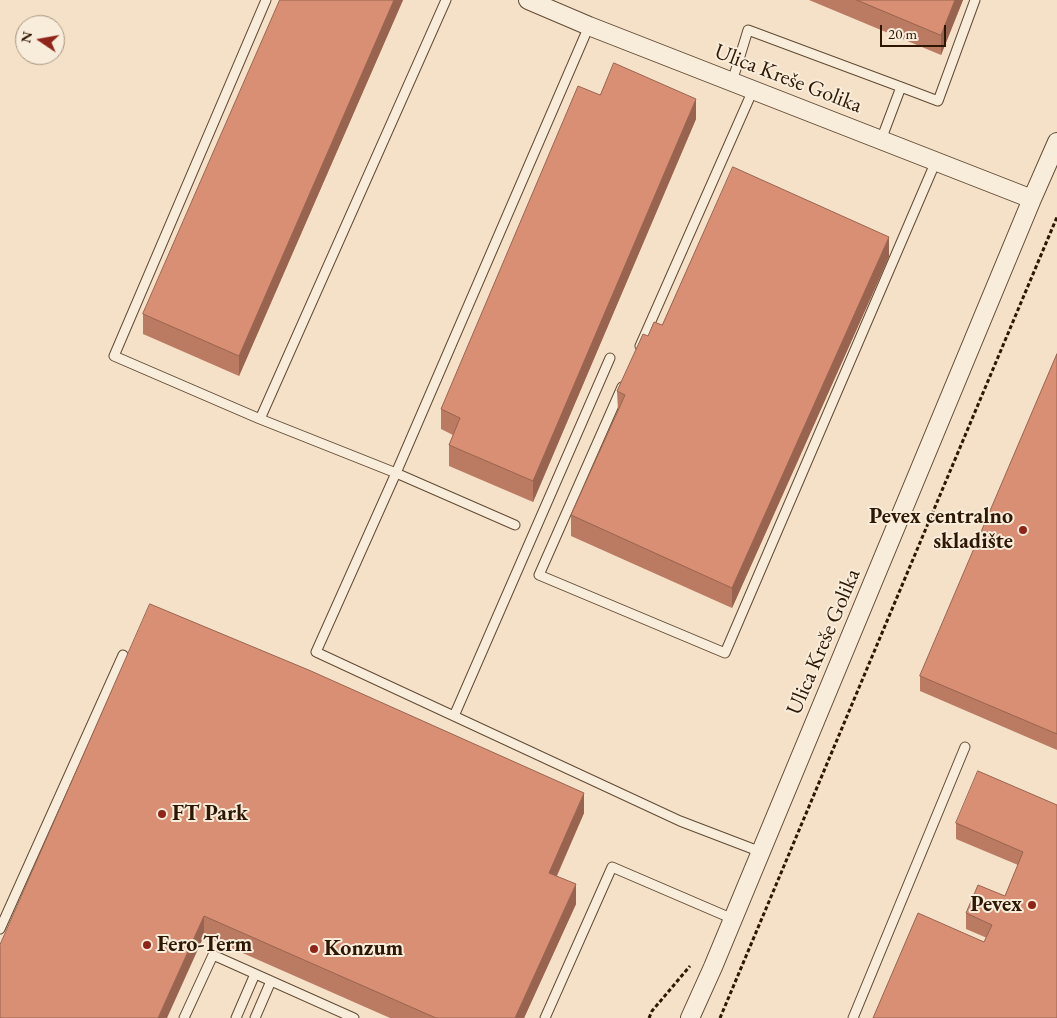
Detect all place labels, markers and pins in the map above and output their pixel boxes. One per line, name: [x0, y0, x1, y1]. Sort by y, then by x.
place label: Pevex centralno skladište: [869, 504, 1013, 556]
marker: Pevex centralno skladište: [1017, 524, 1029, 536]
place label: FT Park: [172, 801, 248, 827]
marker: FT Park: [156, 808, 168, 820]
place label: Pevex: [970, 892, 1022, 918]
marker: Pevex: [1026, 899, 1038, 911]
place label: Fero-Term: [157, 932, 252, 958]
place label: Konzum: [324, 936, 403, 962]
marker: Fero-Term: [141, 939, 153, 951]
marker: Konzum: [308, 943, 320, 955]

